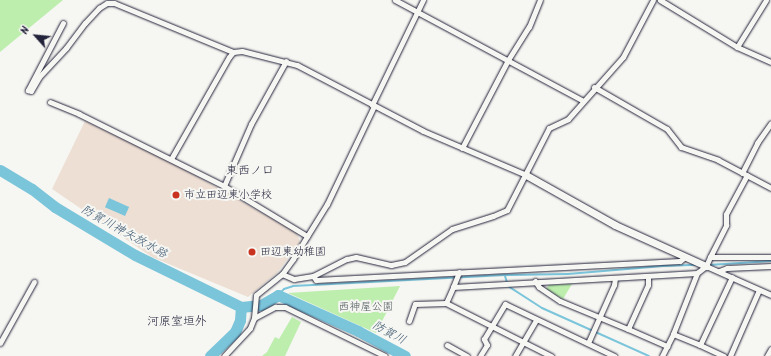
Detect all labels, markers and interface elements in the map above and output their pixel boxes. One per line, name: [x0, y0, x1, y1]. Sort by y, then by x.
north arrow: [16, 16, 56, 56]
text: N: [16, 23, 35, 38]
district label: 東西ノ口: [226, 164, 274, 178]
place label: 市立田辺東小学校: [184, 188, 272, 202]
marker: 市立田辺東小学校: [171, 190, 181, 200]
water label: 防賀川神矢放水路: [79, 202, 169, 262]
place label: 田辺東幼稚園: [260, 245, 326, 259]
marker: 田辺東幼稚園: [247, 247, 257, 257]
park label: 西神屋公園: [339, 300, 393, 314]
district label: 河原室垣外: [147, 315, 207, 329]
water label: 防賀川: [370, 318, 408, 348]

